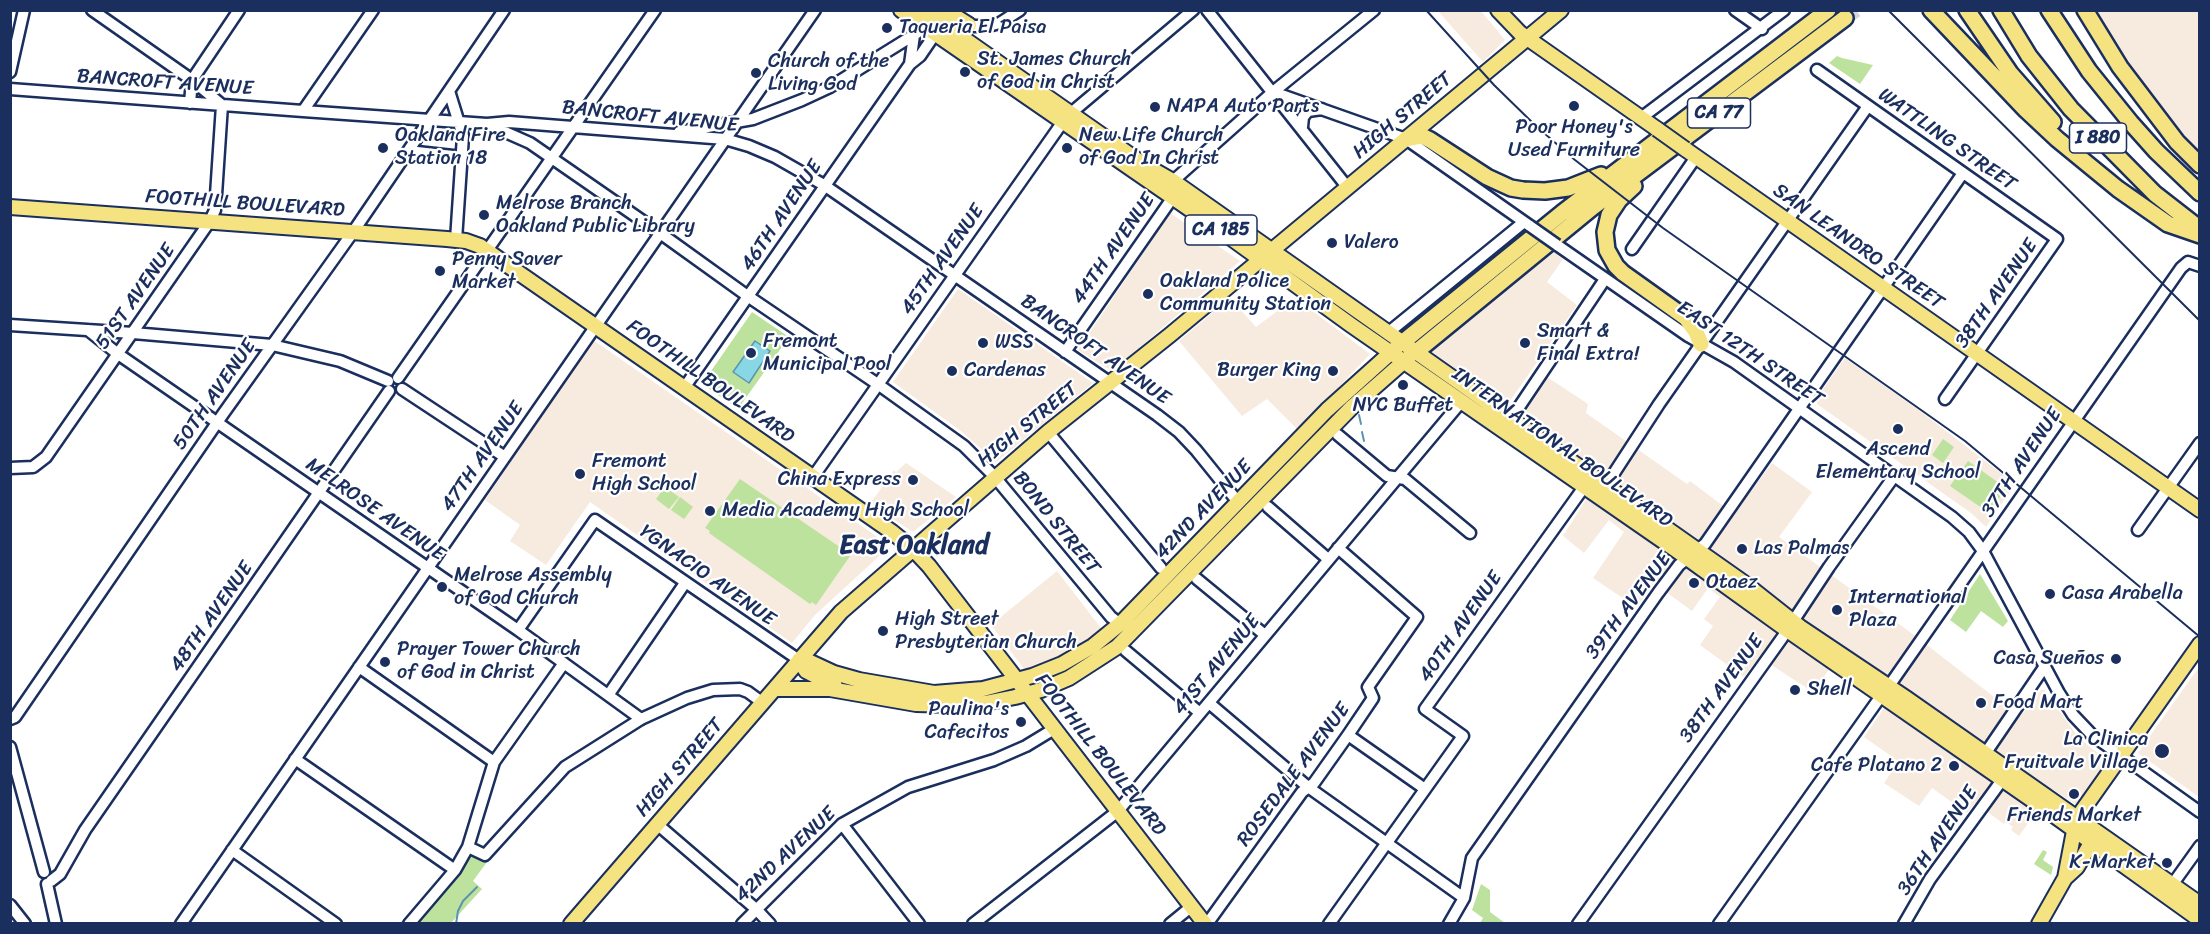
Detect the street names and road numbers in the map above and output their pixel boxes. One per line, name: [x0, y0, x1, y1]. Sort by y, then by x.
street label: BANCROFT AVENUE: [76, 65, 254, 101]
street label: HIGH STREET: [1348, 67, 1458, 165]
street label: WATTLING STREET: [1873, 83, 2021, 197]
street label: BANCROFT AVENUE: [561, 96, 739, 138]
road number: CA 77: [1688, 98, 1750, 128]
road number: I 880: [2070, 123, 2126, 153]
street label: 46TH AVENUE: [736, 156, 828, 276]
street label: SAN LEANDRO STREET: [1768, 179, 1948, 315]
street label: FOOTHILL BOULEVARD: [145, 185, 345, 223]
street label: 44TH AVENUE: [1067, 189, 1161, 309]
street label: 45TH AVENUE: [896, 200, 990, 320]
road number: CA 185: [1185, 215, 1257, 245]
street label: 38TH AVENUE: [1951, 235, 2043, 353]
street label: 51ST AVENUE: [91, 240, 181, 354]
street label: BANCROFT AVENUE: [1016, 289, 1174, 411]
street label: EAST 12TH STREET: [1672, 296, 1828, 412]
street label: FOOTHILL BOULEVARD: [621, 315, 799, 449]
street label: 50TH AVENUE: [168, 335, 262, 455]
street label: INTERNATIONAL BOULEVARD: [1447, 363, 1677, 533]
street label: HIGH STREET: [973, 377, 1083, 473]
street label: 47TH AVENUE: [436, 398, 530, 516]
street label: 37TH AVENUE: [1977, 404, 2067, 522]
street label: MELROSE AVENUE: [301, 453, 449, 567]
street label: 42ND AVENUE: [1151, 455, 1257, 565]
street label: BOND STREET: [1007, 467, 1105, 579]
street label: YGNACIO AVENUE: [634, 520, 780, 632]
street label: 39TH AVENUE: [1581, 548, 1677, 664]
street label: 48TH AVENUE: [165, 557, 259, 677]
street label: 40TH AVENUE: [1414, 567, 1508, 687]
street label: 41ST AVENUE: [1168, 610, 1266, 720]
street label: 38TH AVENUE: [1675, 630, 1769, 748]
street label: FOOTHILL BOULEVARD: [1029, 669, 1171, 841]
street label: ROSEDALE AVENUE: [1232, 699, 1356, 851]
street label: HIGH STREET: [631, 714, 729, 822]
street label: 36TH AVENUE: [1893, 782, 1983, 900]
street label: 42ND AVENUE: [731, 802, 841, 908]

